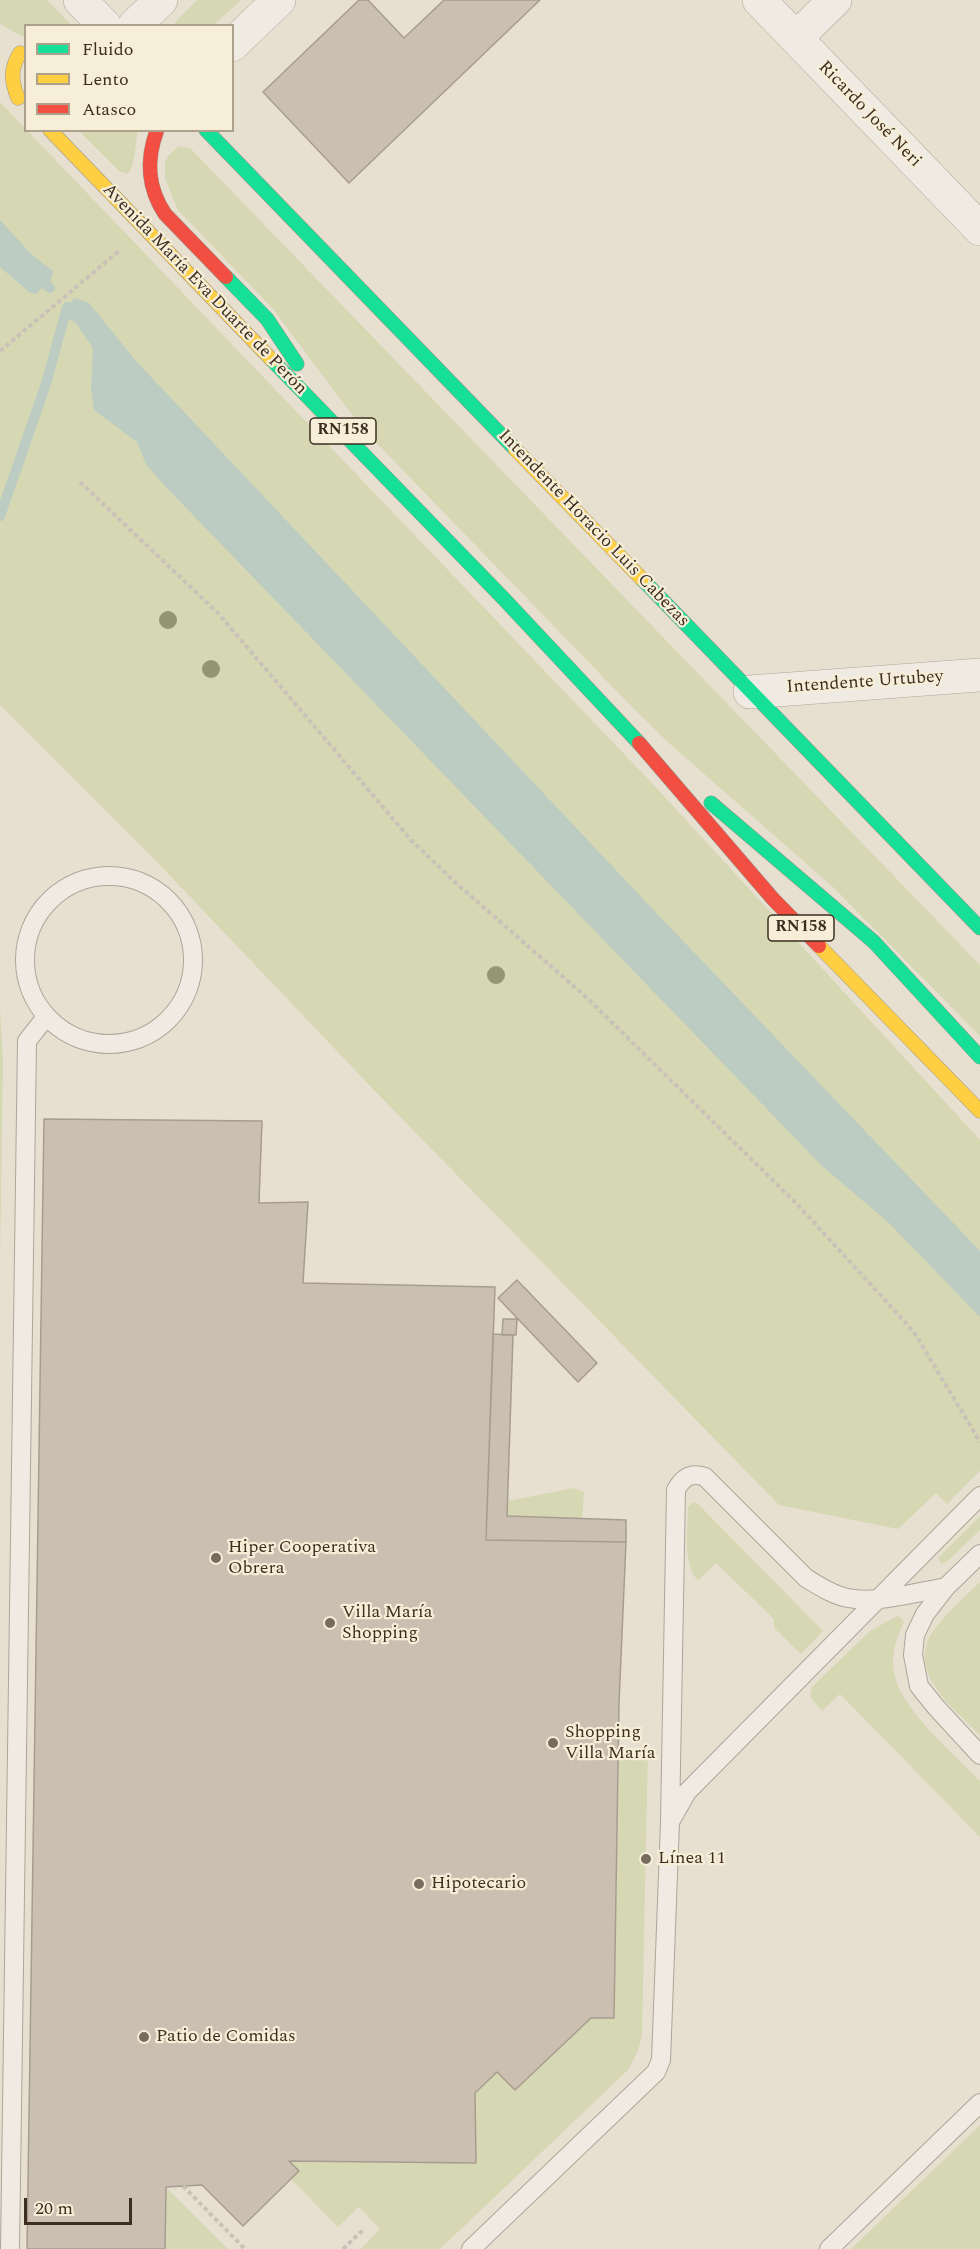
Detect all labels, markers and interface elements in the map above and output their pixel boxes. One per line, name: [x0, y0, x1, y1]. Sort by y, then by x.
legend: [24, 24, 234, 132]
text: Fluido: [82, 36, 134, 63]
street label: Ricardo José Neri: [813, 57, 925, 173]
text: Lento: [82, 66, 129, 93]
text: Atasco: [82, 96, 136, 123]
street label: Avenida María Eva Duarte de Perón: [97, 180, 311, 400]
road number: RN158: [310, 418, 376, 444]
street label: Intendente Horacio Luis Cabezas: [493, 426, 693, 632]
street label: Intendente Urtubey: [786, 667, 944, 699]
road number: RN158: [768, 915, 834, 941]
place label: Hiper Cooperativa Obrera: [228, 1537, 376, 1580]
marker: Hiper Cooperativa Obrera: [209, 1551, 223, 1565]
place label: Villa María Shopping: [342, 1602, 432, 1644]
marker: Villa María Shopping: [323, 1616, 337, 1630]
place label: Shopping Villa María: [565, 1722, 655, 1764]
marker: Shopping Villa María: [546, 1736, 560, 1750]
place label: Línea 11: [658, 1848, 726, 1870]
marker: Línea 11: [639, 1852, 653, 1866]
place label: Hipotecario: [431, 1873, 526, 1895]
marker: Hipotecario: [412, 1877, 426, 1891]
place label: Patio de Comidas: [156, 2026, 296, 2048]
marker: Patio de Comidas: [137, 2030, 151, 2044]
scale bar: [27, 2186, 135, 2224]
text: 20 m: [35, 2195, 73, 2222]

